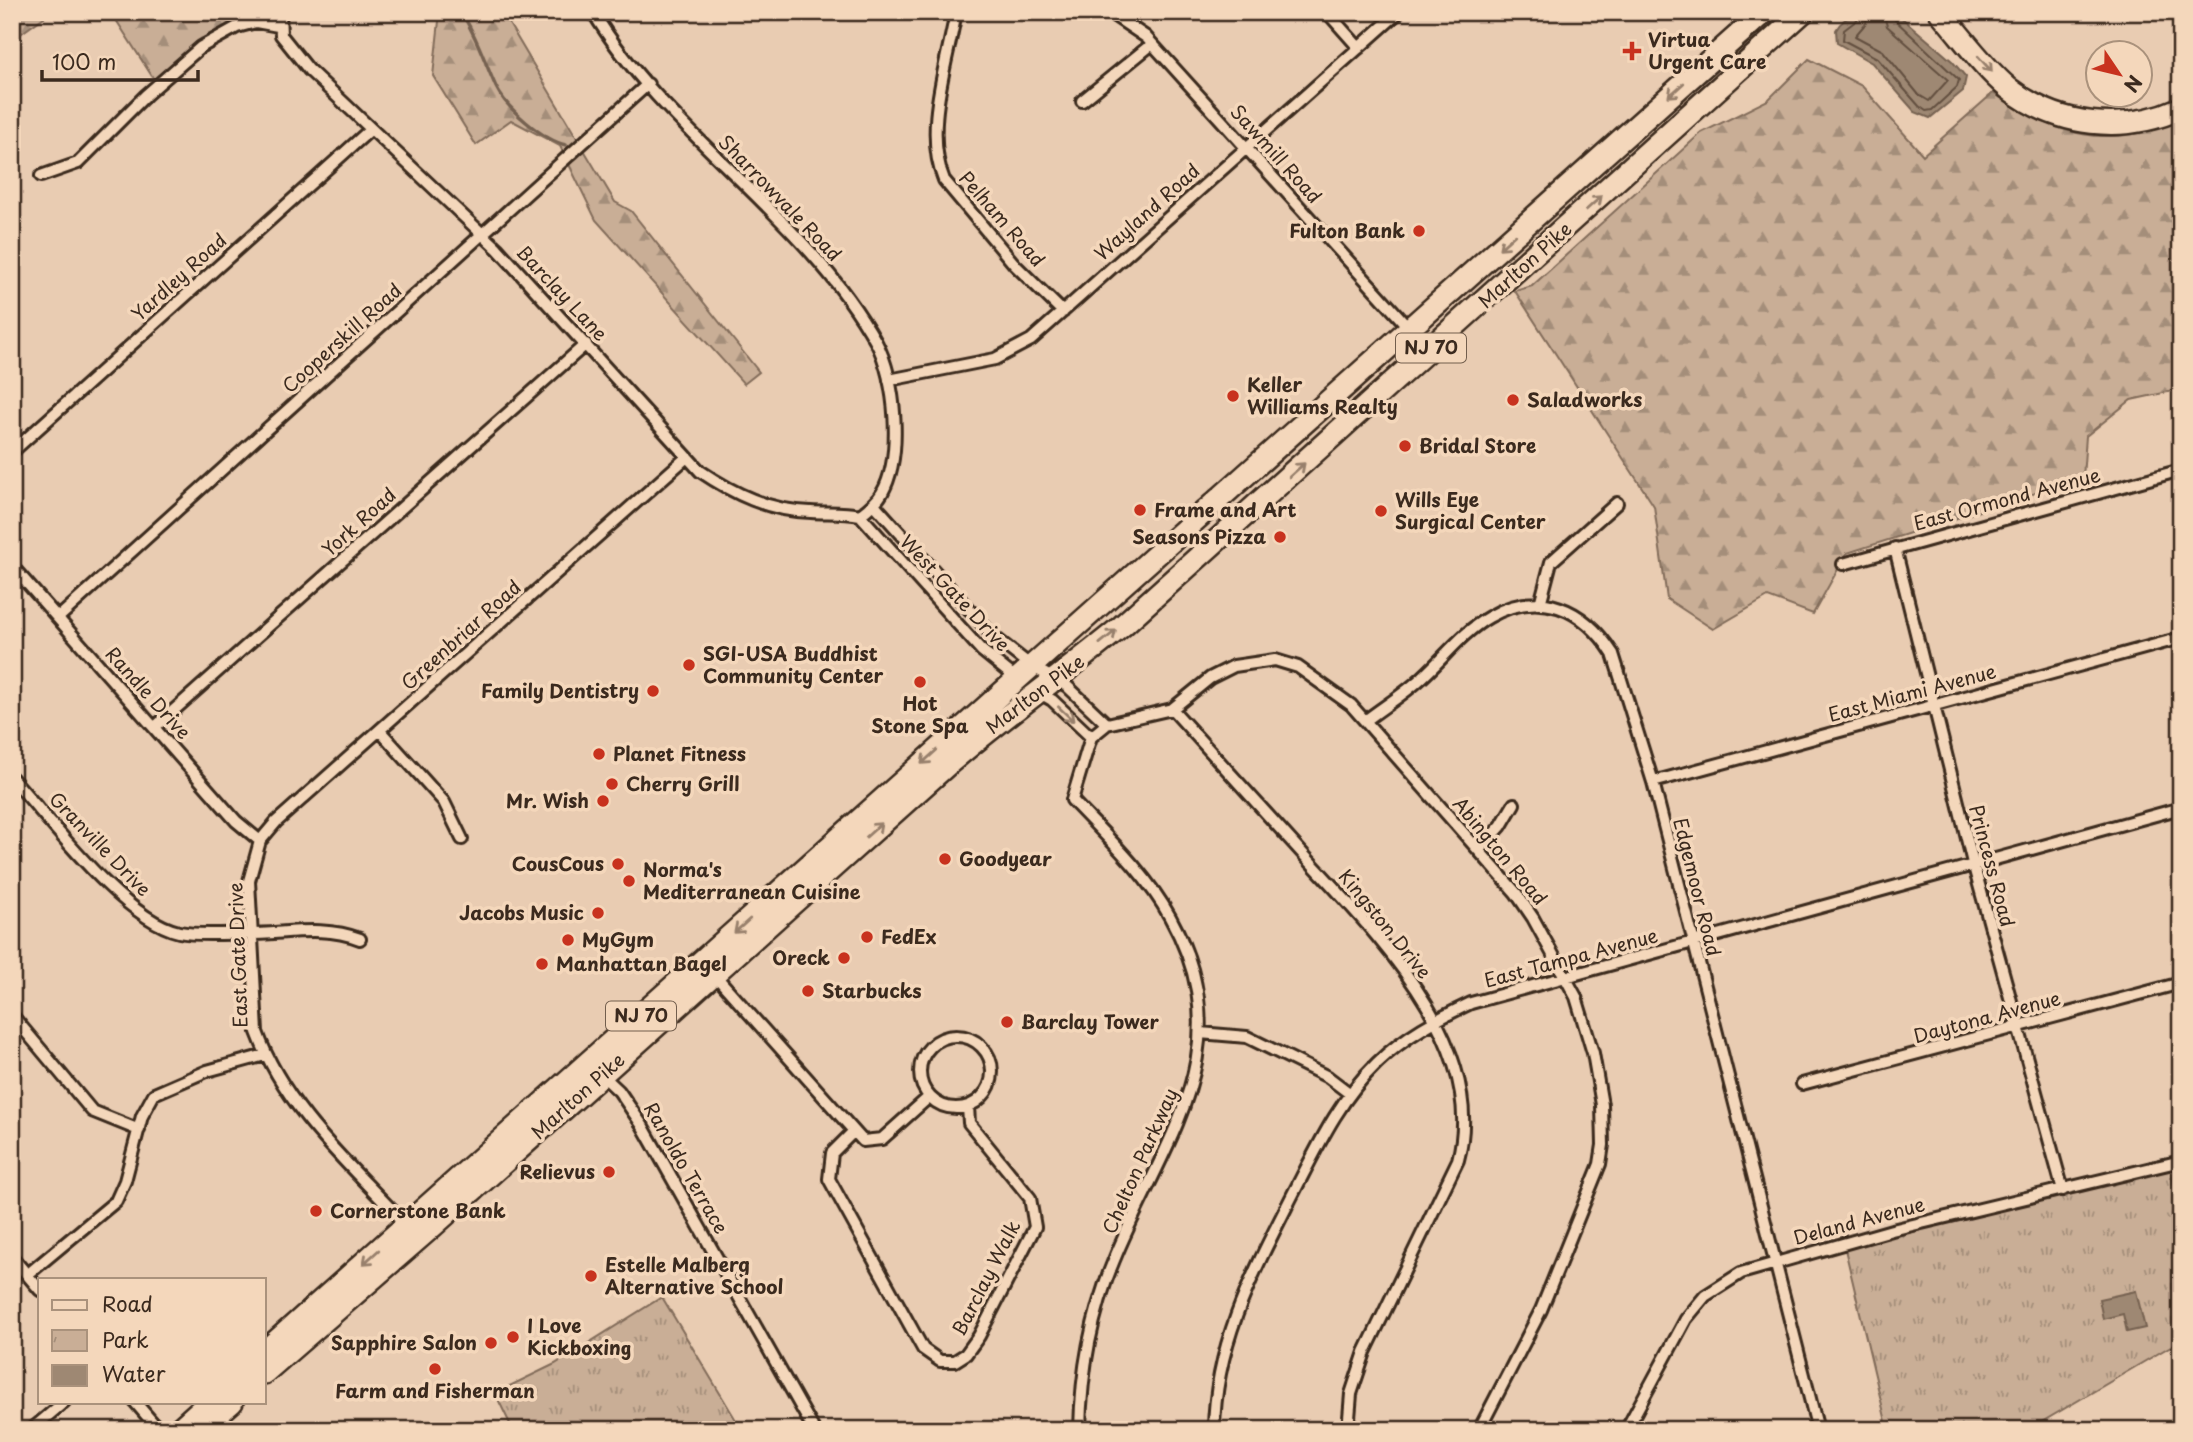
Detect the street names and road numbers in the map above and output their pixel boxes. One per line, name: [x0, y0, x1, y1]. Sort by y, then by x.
street label: Sawmill Road: [1225, 98, 1329, 209]
street label: Sharrowvale Road: [713, 128, 849, 267]
street label: Wayland Road: [1087, 156, 1205, 266]
street label: Pelham Road: [953, 164, 1052, 272]
street label: Marlton Pike: [1471, 215, 1577, 314]
street label: Yardley Road: [125, 226, 232, 327]
street label: Barclay Lane: [511, 238, 615, 347]
street label: Cooperskill Road: [275, 276, 407, 399]
road number: NJ 70: [1396, 334, 1466, 362]
street label: East Ormond Avenue: [1910, 460, 2103, 536]
street label: York Road: [315, 480, 402, 562]
street label: West Gate Drive: [894, 528, 1017, 657]
street label: Greenbriar Road: [394, 573, 526, 696]
street label: Randle Drive: [99, 640, 198, 745]
street label: Marlton Pike: [979, 647, 1090, 740]
street label: East Miami Avenue: [1825, 656, 1999, 728]
street label: Granville Drive: [43, 785, 158, 902]
street label: Abington Road: [1447, 790, 1554, 911]
street label: Princess Road: [1963, 802, 2023, 930]
street label: Edgemoor Road: [1667, 815, 1729, 959]
street label: Kingston Drive: [1333, 863, 1439, 984]
street label: East Gate Drive: [220, 882, 254, 1028]
street label: East Tampa Avenue: [1481, 920, 1661, 994]
street label: Daytona Avenue: [1910, 983, 2063, 1049]
road number: NJ 70: [606, 1001, 676, 1030]
street label: Marlton Pike: [524, 1046, 630, 1145]
street label: Chelton Parkway: [1094, 1083, 1184, 1238]
street label: Ranoldo Terrace: [638, 1097, 736, 1238]
street label: Deland Avenue: [1790, 1189, 1928, 1251]
street label: Barclay Walk: [944, 1215, 1026, 1340]

